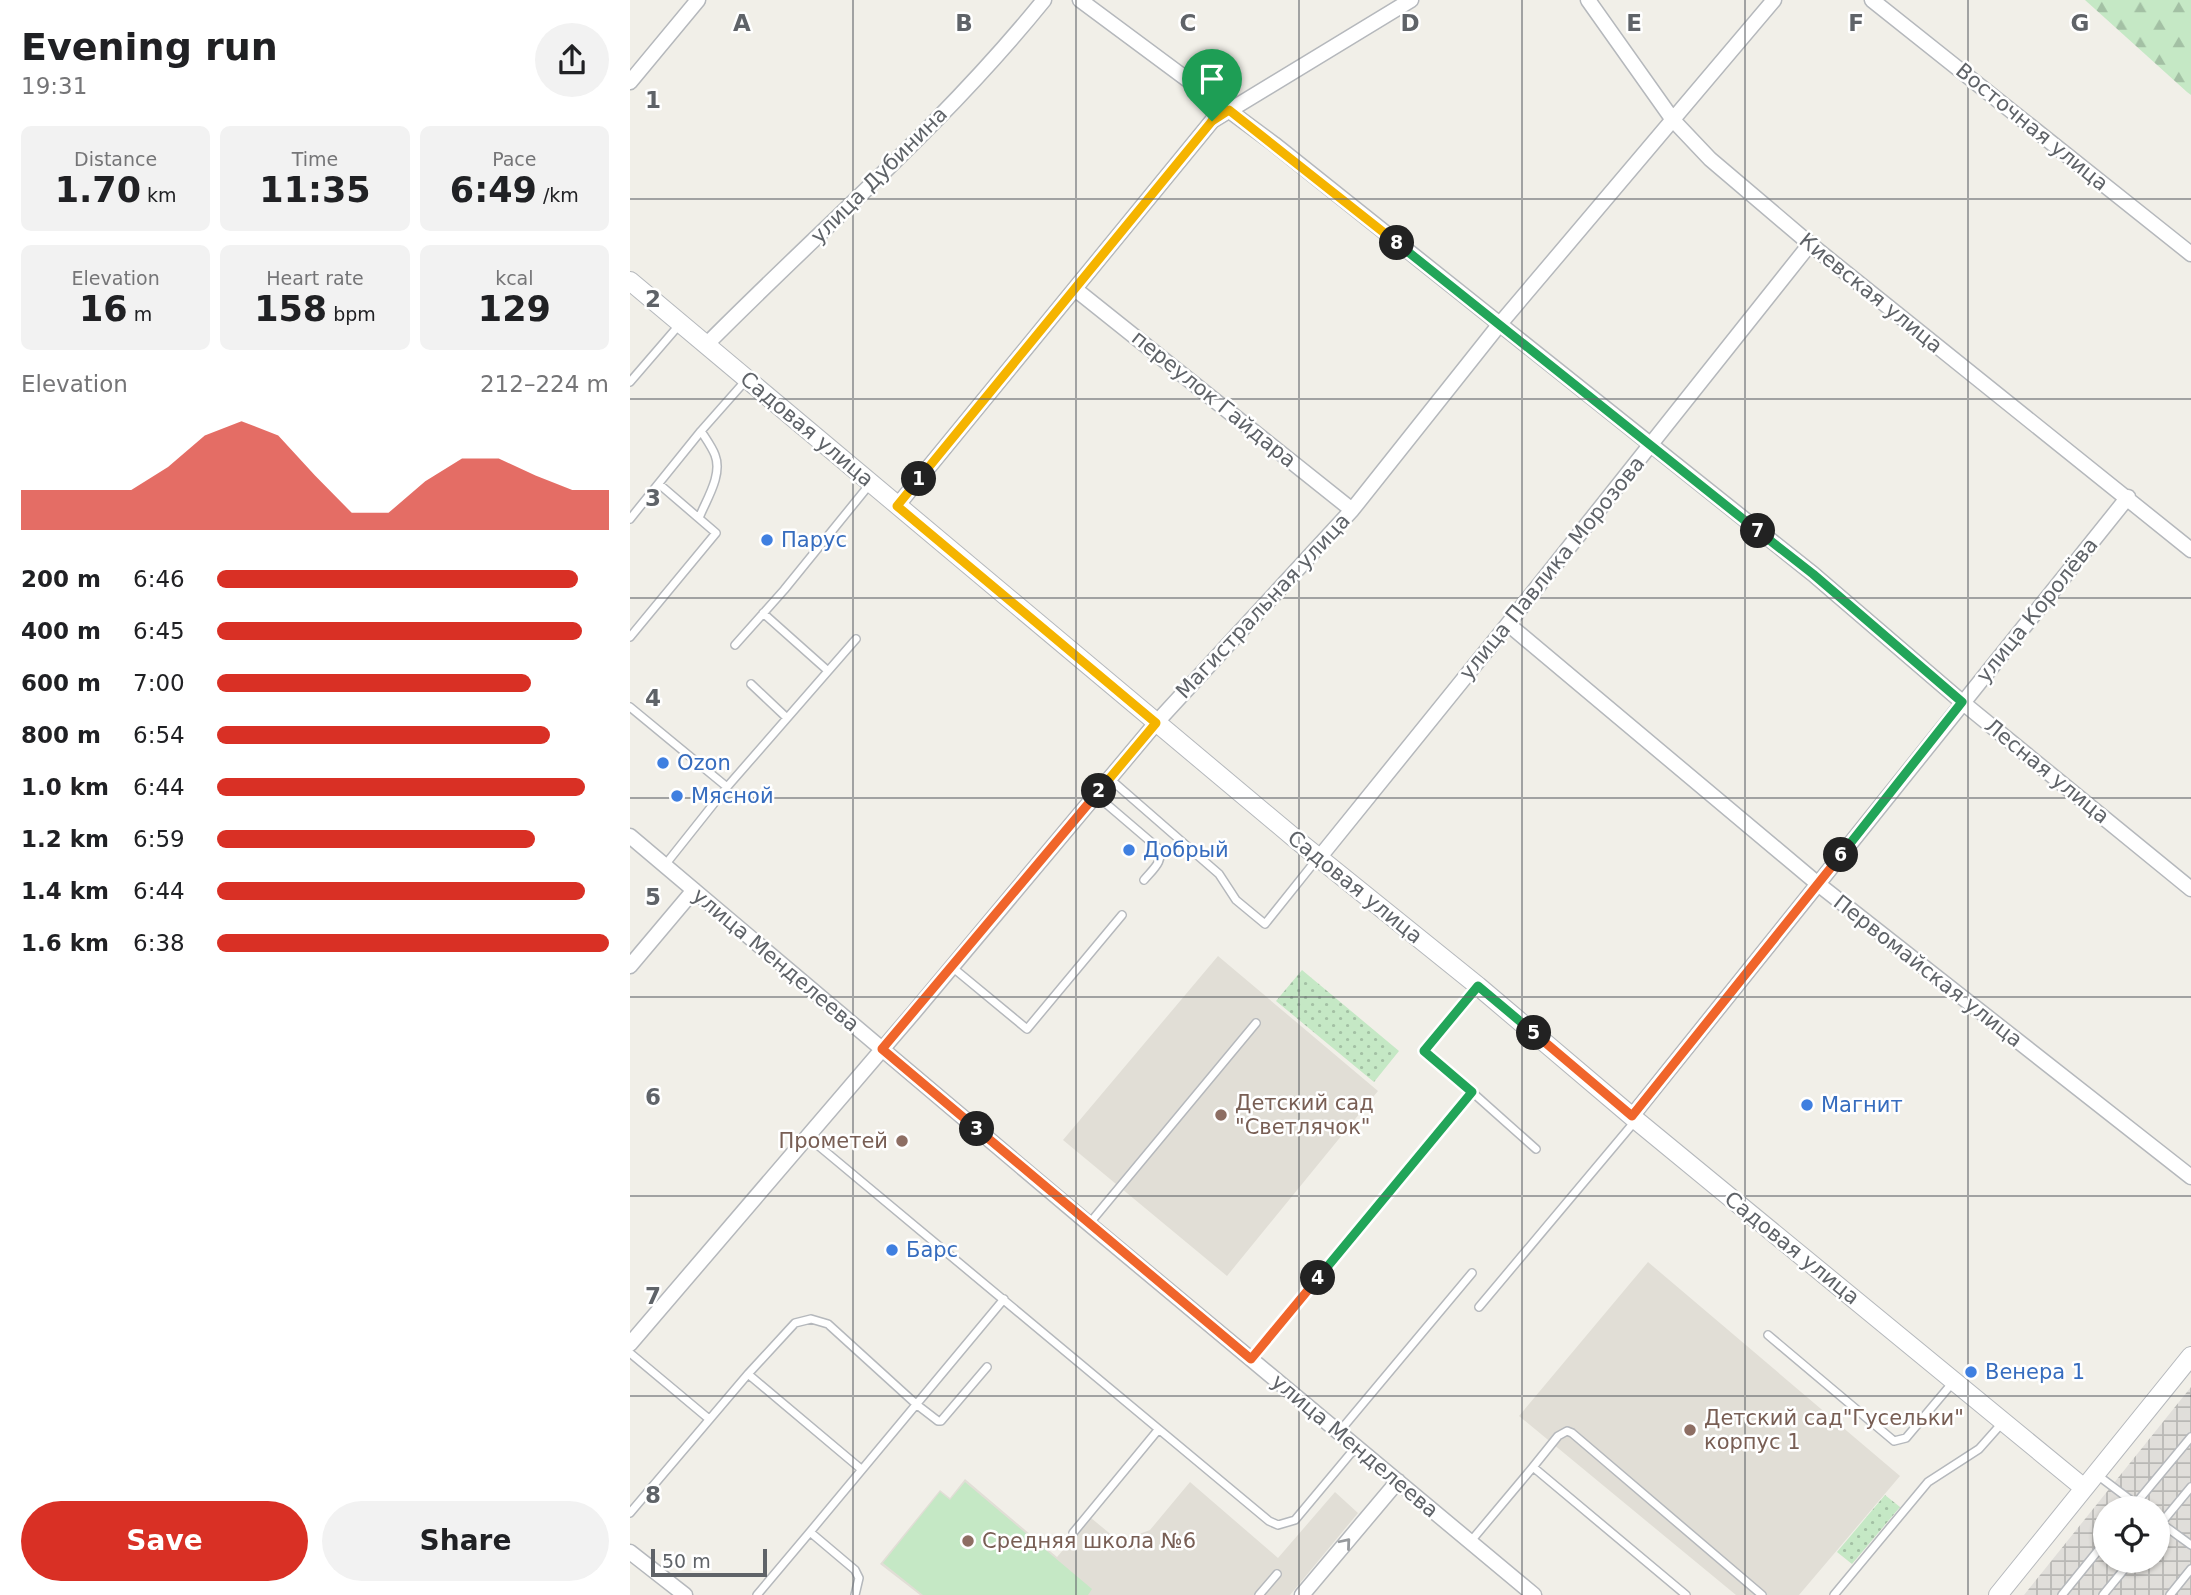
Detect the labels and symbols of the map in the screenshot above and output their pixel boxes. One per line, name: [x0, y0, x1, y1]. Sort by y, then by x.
text: A: [733, 10, 751, 36]
text: B: [955, 10, 973, 36]
text: C: [1180, 10, 1196, 36]
text: D: [1400, 10, 1420, 36]
text: E: [1626, 10, 1642, 36]
text: F: [1848, 10, 1864, 36]
text: G: [2071, 10, 2089, 36]
pin: [1182, 49, 1242, 121]
street label: Восточная улица: [1951, 58, 2113, 196]
text: 1: [645, 87, 661, 113]
street label: улица Дубинина: [806, 102, 952, 248]
pin: 8: [1380, 226, 1414, 260]
street label: Киевская улица: [1795, 228, 1947, 358]
text: 2: [645, 286, 661, 312]
street label: переулок Гайдара: [1127, 326, 1301, 472]
street label: Садовая улица: [736, 366, 878, 492]
street label: улица Павлика Морозова: [1455, 452, 1649, 684]
pin: 1: [902, 462, 936, 496]
text: 3: [645, 485, 661, 511]
street label: Магистральная улица: [1171, 509, 1355, 703]
pin: 7: [1740, 514, 1776, 548]
place label: Парус: [781, 528, 847, 552]
marker: Парус: [759, 532, 775, 548]
street label: улица Королёва: [1971, 533, 2103, 687]
text: 4: [645, 685, 661, 711]
street label: Лесная улица: [1980, 714, 2114, 828]
place label: Ozon: [677, 751, 731, 775]
marker: Ozon: [655, 755, 671, 771]
pin: 2: [1082, 774, 1116, 808]
place label: Мясной: [691, 784, 774, 808]
marker: Мясной: [669, 788, 685, 804]
street label: Садовая улица: [1283, 825, 1427, 949]
place label: Добрый: [1143, 838, 1229, 862]
pin: 6: [1824, 838, 1858, 872]
marker: Добрый: [1121, 842, 1137, 858]
street label: улица Менделеева: [688, 883, 864, 1037]
text: 5: [645, 884, 661, 910]
street label: Первомайская улица: [1829, 890, 2027, 1052]
pin: 5: [1516, 1016, 1552, 1050]
text: 6: [645, 1084, 661, 1110]
place label: Детский сад "Светлячок": [1235, 1091, 1374, 1139]
place label: Магнит: [1821, 1093, 1903, 1117]
marker: Магнит: [1799, 1097, 1815, 1113]
marker: Детский сад "Светлячок": [1213, 1107, 1229, 1123]
pin: 3: [960, 1112, 994, 1146]
place label: Прометей: [778, 1129, 888, 1153]
marker: Прометей: [894, 1133, 910, 1149]
street label: Садовая улица: [1720, 1186, 1864, 1310]
place label: Барс: [906, 1238, 958, 1262]
marker: Барс: [884, 1242, 900, 1258]
pin: 4: [1300, 1260, 1336, 1296]
text: 7: [645, 1283, 661, 1309]
place label: Венера 1: [1985, 1360, 2085, 1384]
marker: Венера 1: [1963, 1364, 1979, 1380]
street label: улица Менделеева: [1267, 1369, 1443, 1523]
place label: Детский сад"Гусельки" корпус 1: [1704, 1406, 1964, 1454]
marker: Детский сад"Гусельки" корпус 1: [1682, 1422, 1698, 1438]
text: 8: [645, 1482, 661, 1508]
place label: Средняя школа №6: [982, 1529, 1196, 1553]
marker: Средняя школа №6: [960, 1533, 976, 1549]
one-way arrow: [1338, 1538, 1350, 1551]
scale bar: [651, 1546, 766, 1578]

